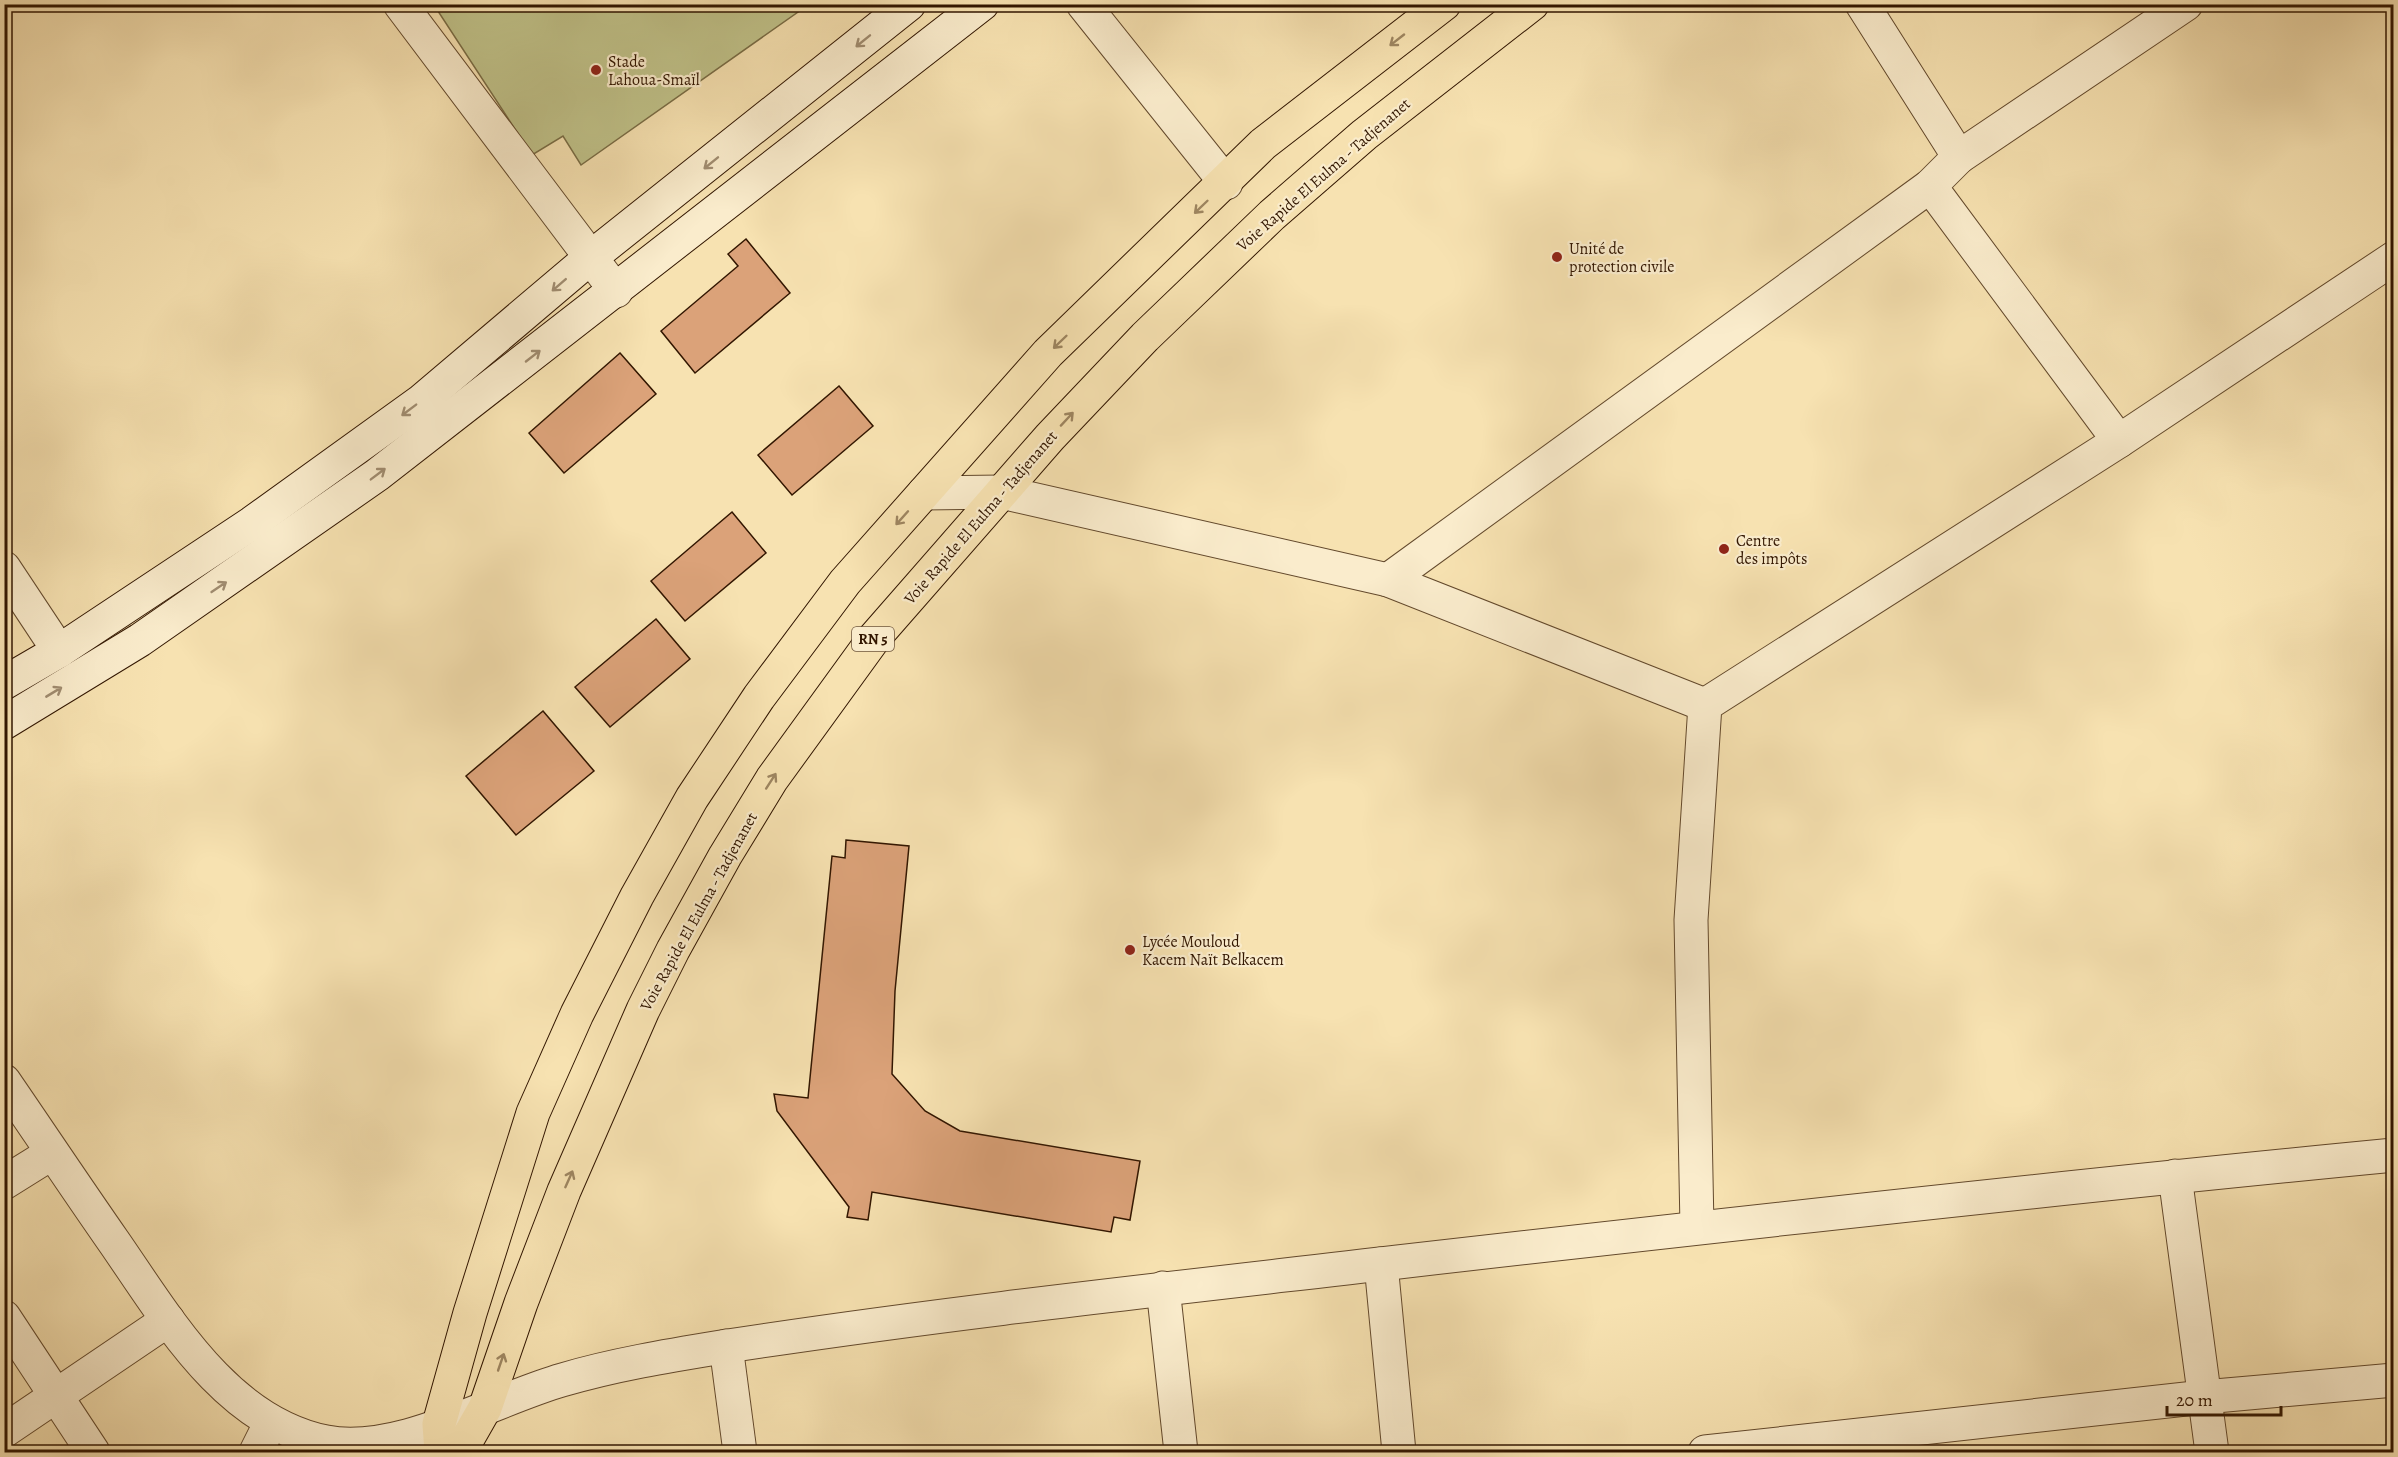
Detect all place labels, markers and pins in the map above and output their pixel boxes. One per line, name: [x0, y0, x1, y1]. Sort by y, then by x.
place label: Stade Lahoua-Smaïl: [608, 51, 700, 91]
marker: Stade Lahoua-Smaïl: [589, 63, 603, 77]
place label: Unité de protection civile: [1569, 238, 1674, 278]
marker: Unité de protection civile: [1550, 250, 1564, 264]
place label: Centre des impôts: [1736, 530, 1807, 570]
marker: Centre des impôts: [1717, 542, 1731, 556]
place label: Lycée Mouloud Kacem Naït Belkacem: [1142, 931, 1284, 971]
marker: Lycée Mouloud Kacem Naït Belkacem: [1123, 943, 1137, 957]

